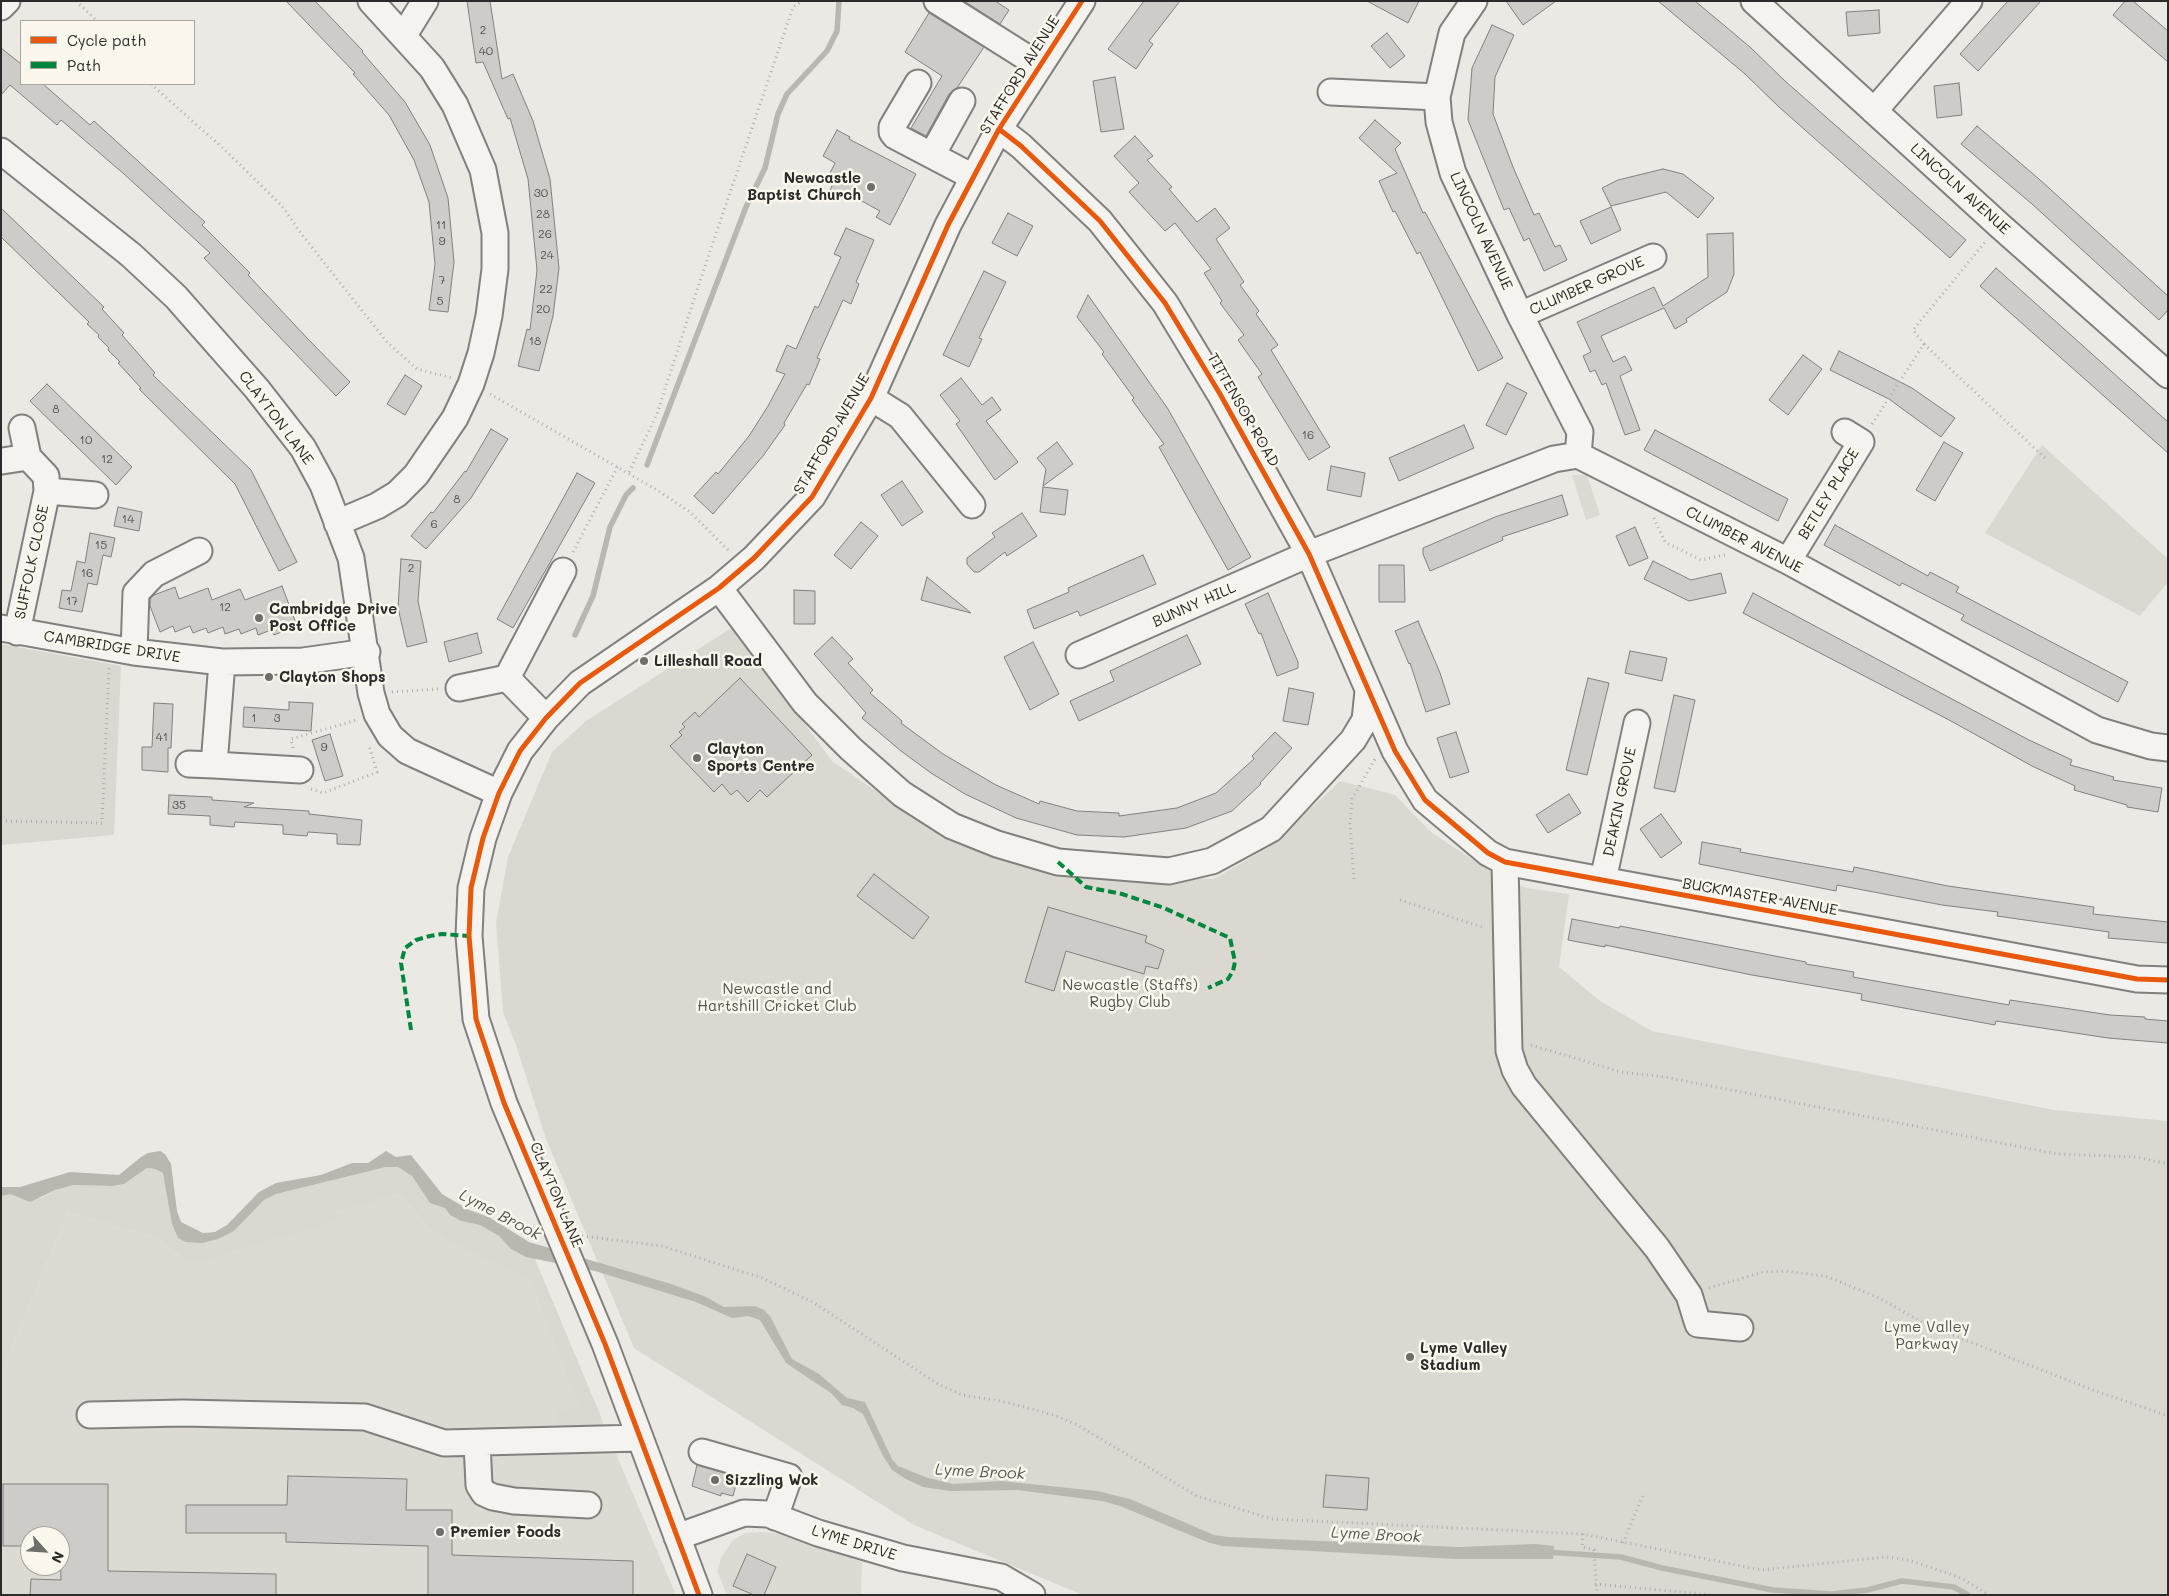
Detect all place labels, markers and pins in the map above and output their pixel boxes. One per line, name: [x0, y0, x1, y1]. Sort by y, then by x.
place label: Newcastle Baptist Church: [747, 169, 861, 204]
marker: Newcastle Baptist Church: [865, 181, 877, 193]
place label: Cambridge Drive Post Office: [269, 600, 397, 635]
marker: Cambridge Drive Post Office: [253, 612, 265, 624]
place label: Lilleshall Road: [654, 652, 762, 670]
marker: Lilleshall Road: [638, 655, 650, 667]
place label: Clayton Shops: [279, 668, 386, 686]
marker: Clayton Shops: [263, 671, 275, 683]
place label: Clayton Sports Centre: [707, 740, 814, 775]
marker: Clayton Sports Centre: [691, 752, 703, 764]
place label: Lyme Valley Stadium: [1420, 1339, 1507, 1374]
marker: Lyme Valley Stadium: [1404, 1351, 1416, 1363]
place label: Sizzling Wok: [725, 1471, 818, 1489]
marker: Sizzling Wok: [709, 1474, 721, 1486]
place label: Premier Foods: [450, 1523, 561, 1541]
marker: Premier Foods: [434, 1526, 446, 1538]

